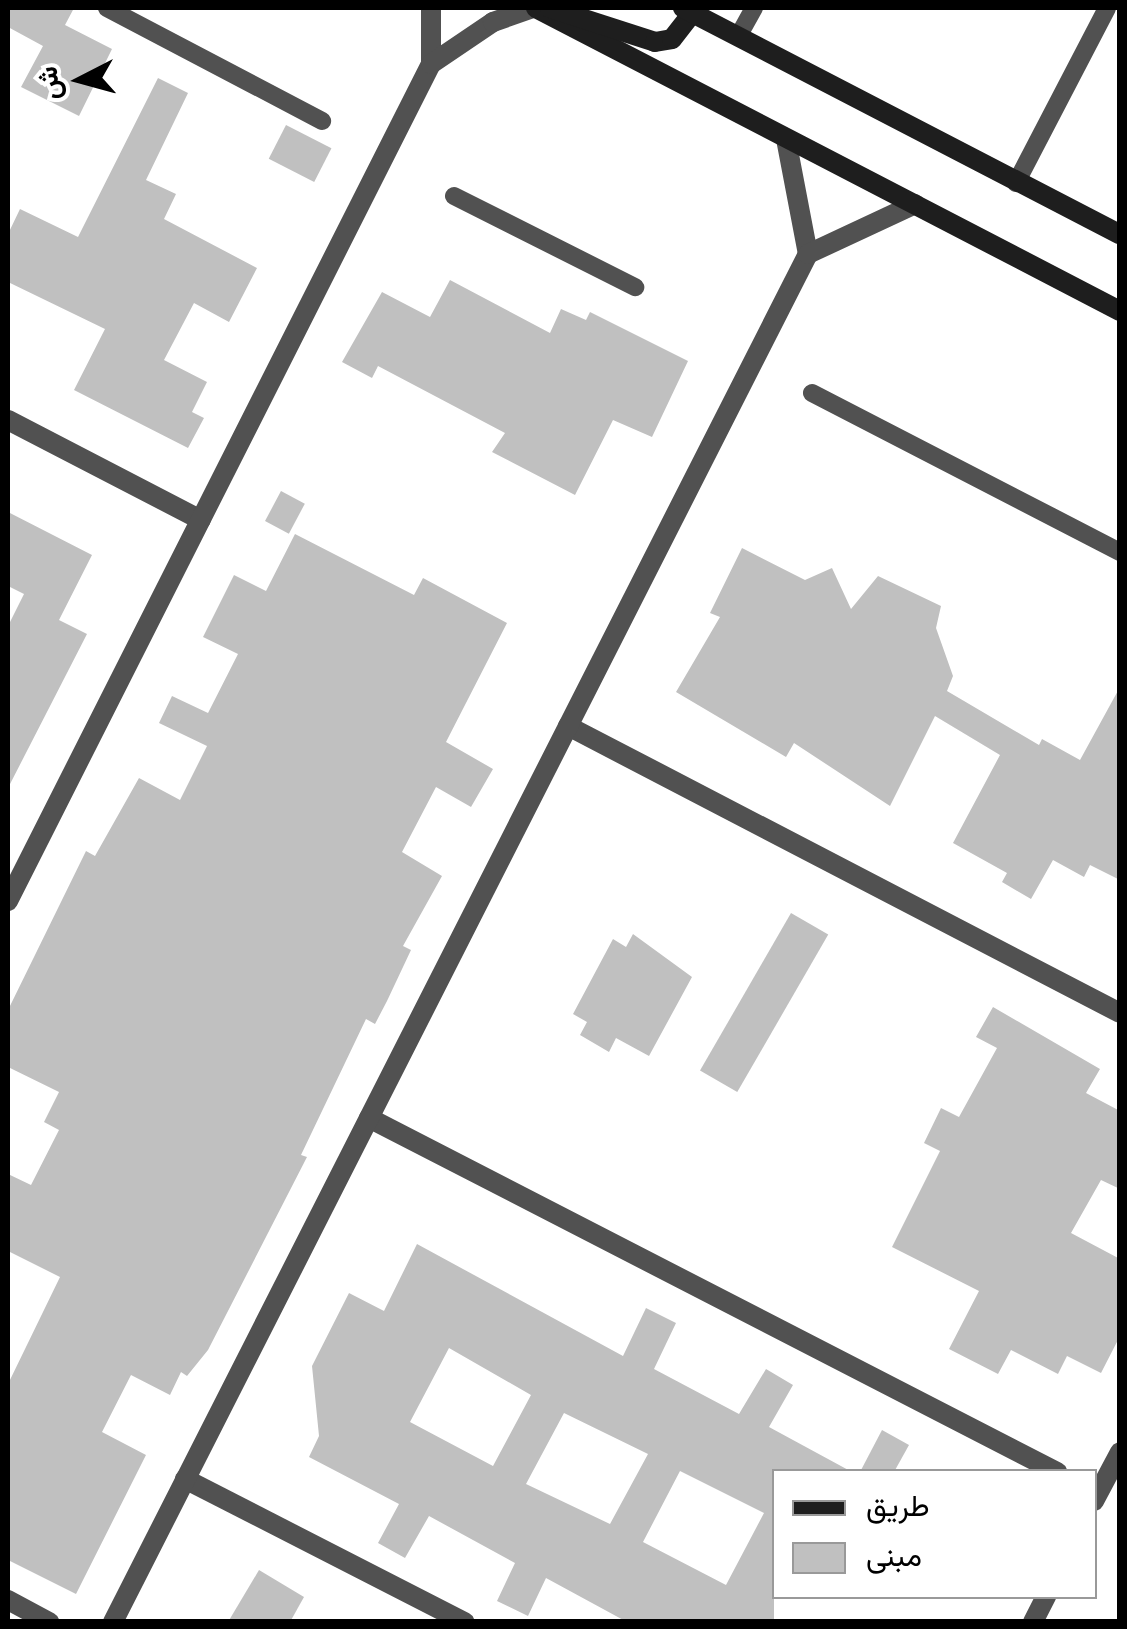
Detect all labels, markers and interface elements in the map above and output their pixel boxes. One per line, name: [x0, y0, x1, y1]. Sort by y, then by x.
north arrow: [30, 30, 130, 130]
text: ش: [34, 65, 66, 101]
legend: [772, 1469, 1097, 1599]
text: طريق: [866, 1492, 930, 1522]
text: مبنى: [866, 1542, 922, 1572]

